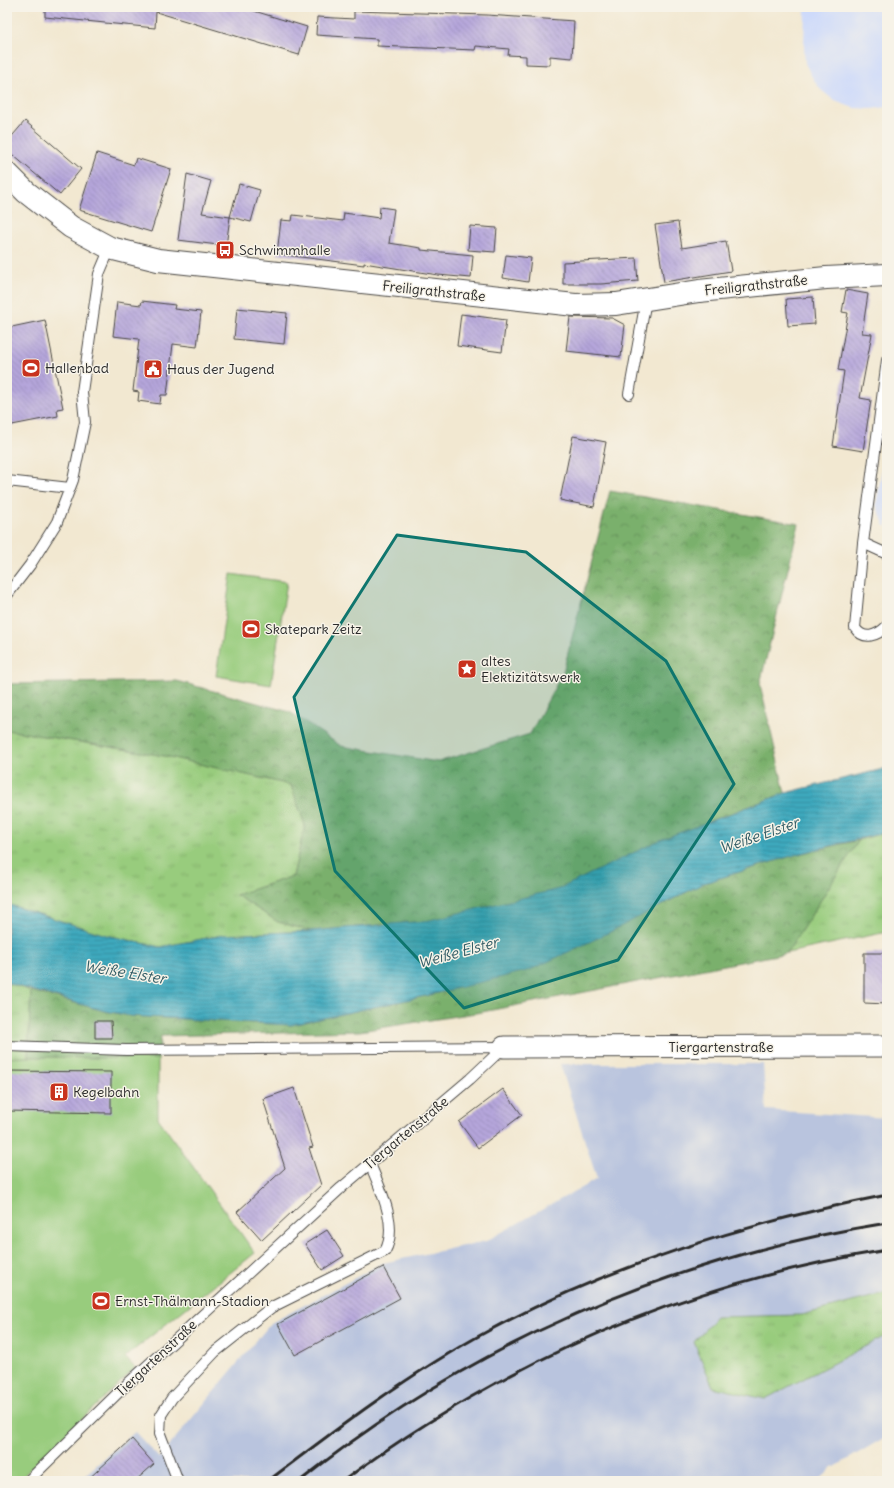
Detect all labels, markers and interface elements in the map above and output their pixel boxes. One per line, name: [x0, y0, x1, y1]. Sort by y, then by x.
bus stop icon: Schwimmhalle: [214, 239, 236, 261]
place label: Schwimmhalle: [239, 241, 330, 259]
street label: Freiligrathstraße: [704, 271, 808, 299]
street label: Freiligrathstraße: [382, 277, 486, 305]
sports icon: Hallenbad: [20, 357, 42, 379]
public building icon: Haus der Jugend: [142, 358, 164, 380]
place label: Hallenbad: [45, 359, 109, 377]
place label: Haus der Jugend: [167, 360, 275, 378]
sports icon: Skatepark Zeitz: [240, 618, 262, 640]
place label: Skatepark Zeitz: [265, 620, 362, 638]
place label: altes Elektizitätswerk: [481, 652, 580, 686]
place icon: altes Elektizitätswerk: [456, 658, 478, 680]
water label: Weiße Elster: [717, 812, 803, 857]
water label: Weiße Elster: [416, 932, 502, 972]
water label: Weiße Elster: [83, 956, 169, 988]
street label: Tiergartenstraße: [668, 1038, 774, 1056]
building icon: Kegelbahn: [48, 1081, 70, 1103]
place label: Kegelbahn: [73, 1083, 139, 1101]
street label: Tiergartenstraße: [360, 1092, 452, 1174]
sports icon: Ernst-Thälmann-Stadion: [90, 1290, 112, 1312]
place label: Ernst-Thälmann-Stadion: [115, 1292, 269, 1310]
street label: Tiergartenstraße: [111, 1316, 201, 1400]

